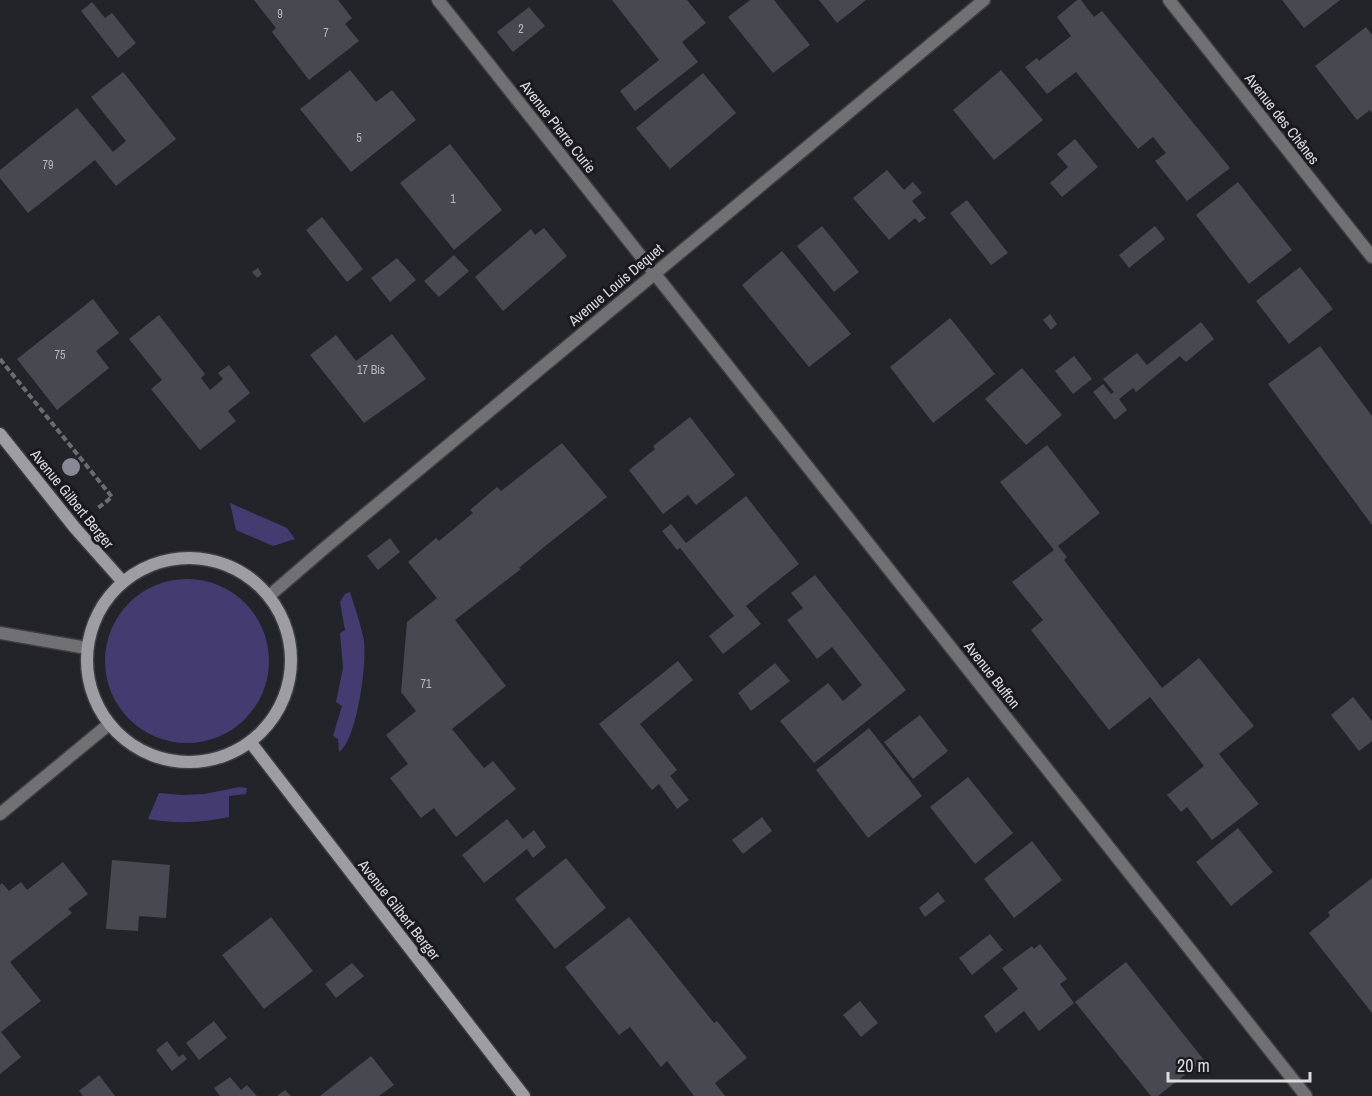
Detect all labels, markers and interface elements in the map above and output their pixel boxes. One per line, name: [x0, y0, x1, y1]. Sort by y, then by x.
house number: 9: [277, 6, 283, 22]
house number: 2: [518, 21, 524, 37]
house number: 7: [323, 25, 329, 41]
street label: Avenue des Chênes: [1239, 68, 1325, 169]
street label: Avenue Pierre Curie: [515, 75, 601, 177]
house number: 5: [356, 130, 362, 146]
house number: 79: [43, 157, 53, 173]
house number: 1: [450, 191, 456, 207]
street label: Avenue Louis Dequet: [563, 238, 668, 331]
house number: 75: [55, 347, 66, 363]
house number: 17 Bis: [357, 362, 385, 378]
street label: Avenue Gilbert Berger: [25, 444, 119, 553]
street label: Avenue Buffon: [959, 636, 1025, 713]
house number: 71: [421, 676, 432, 692]
street label: Avenue Gilbert Berger: [353, 854, 445, 964]
scale bar: [1168, 1045, 1310, 1083]
text: 20 m: [1177, 1053, 1210, 1078]

